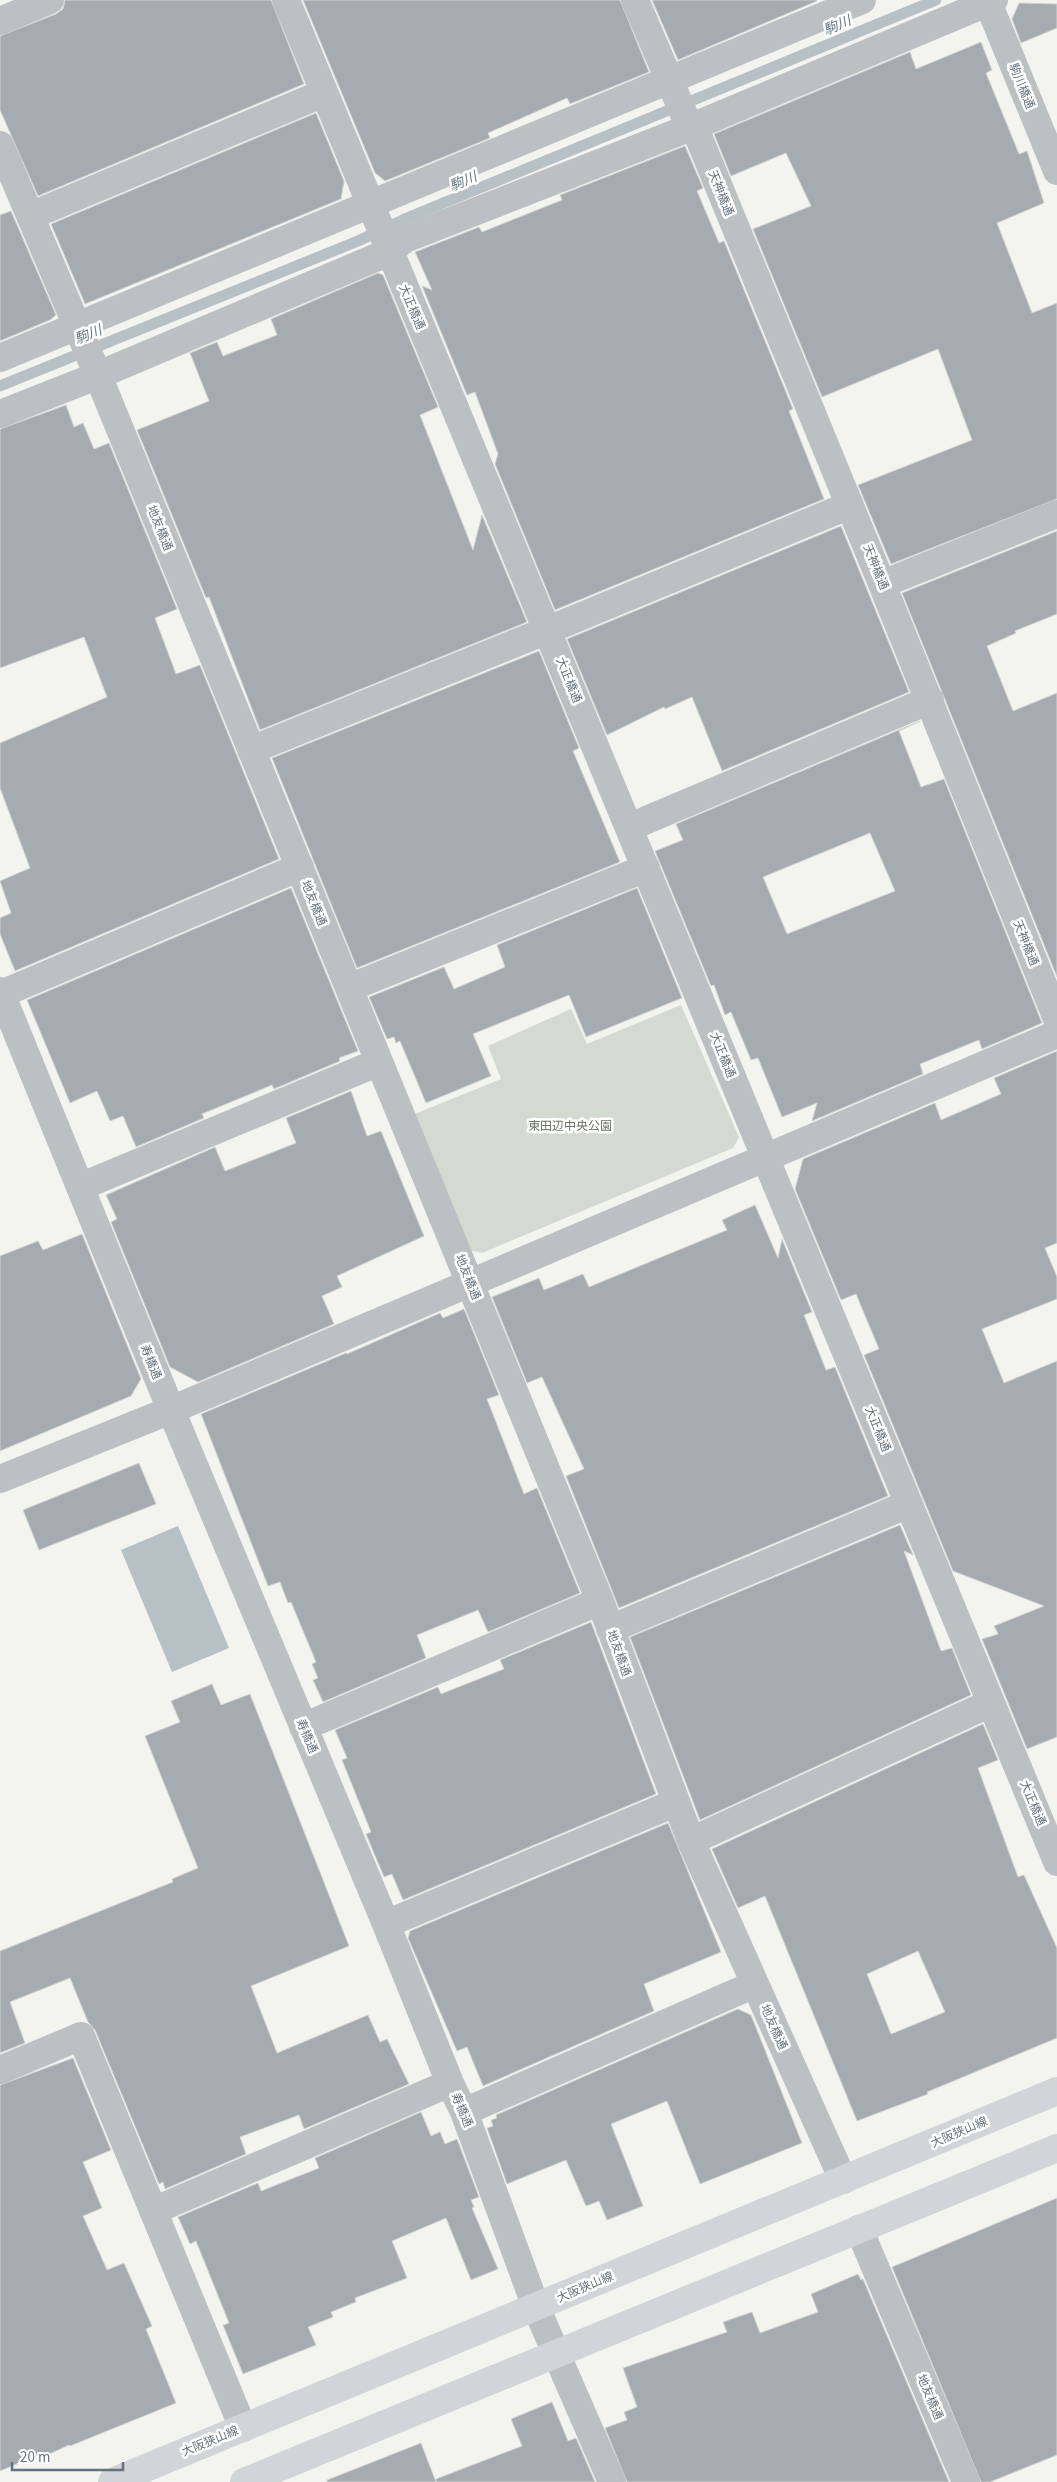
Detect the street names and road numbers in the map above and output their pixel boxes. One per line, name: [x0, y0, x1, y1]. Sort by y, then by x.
street label: 駒川橋通: [1005, 61, 1038, 112]
street label: 天神橋通: [704, 168, 737, 219]
street label: 大正橋通: [394, 282, 429, 333]
street label: 地友橋通: [143, 503, 176, 554]
street label: 天神橋通: [859, 542, 892, 593]
street label: 大正橋通: [552, 655, 585, 706]
street label: 地友橋通: [297, 878, 330, 929]
street label: 天神橋通: [1009, 918, 1042, 969]
street label: 大正橋通: [706, 1030, 739, 1081]
street label: 地友橋通: [451, 1252, 484, 1303]
street label: 寿橋通: [136, 1342, 165, 1382]
street label: 大正橋通: [861, 1404, 894, 1455]
street label: 地友橋通: [602, 1628, 635, 1679]
street label: 寿橋通: [292, 1716, 321, 1756]
street label: 大正橋通: [1015, 1778, 1050, 1829]
street label: 地友橋通: [756, 2002, 791, 2053]
street label: 寿橋通: [447, 2090, 476, 2130]
street label: 大阪狭山線: [928, 2113, 990, 2152]
street label: 大阪狭山線: [554, 2268, 616, 2307]
street label: 地友橋通: [912, 2372, 947, 2423]
street label: 大阪狭山線: [179, 2422, 241, 2461]

